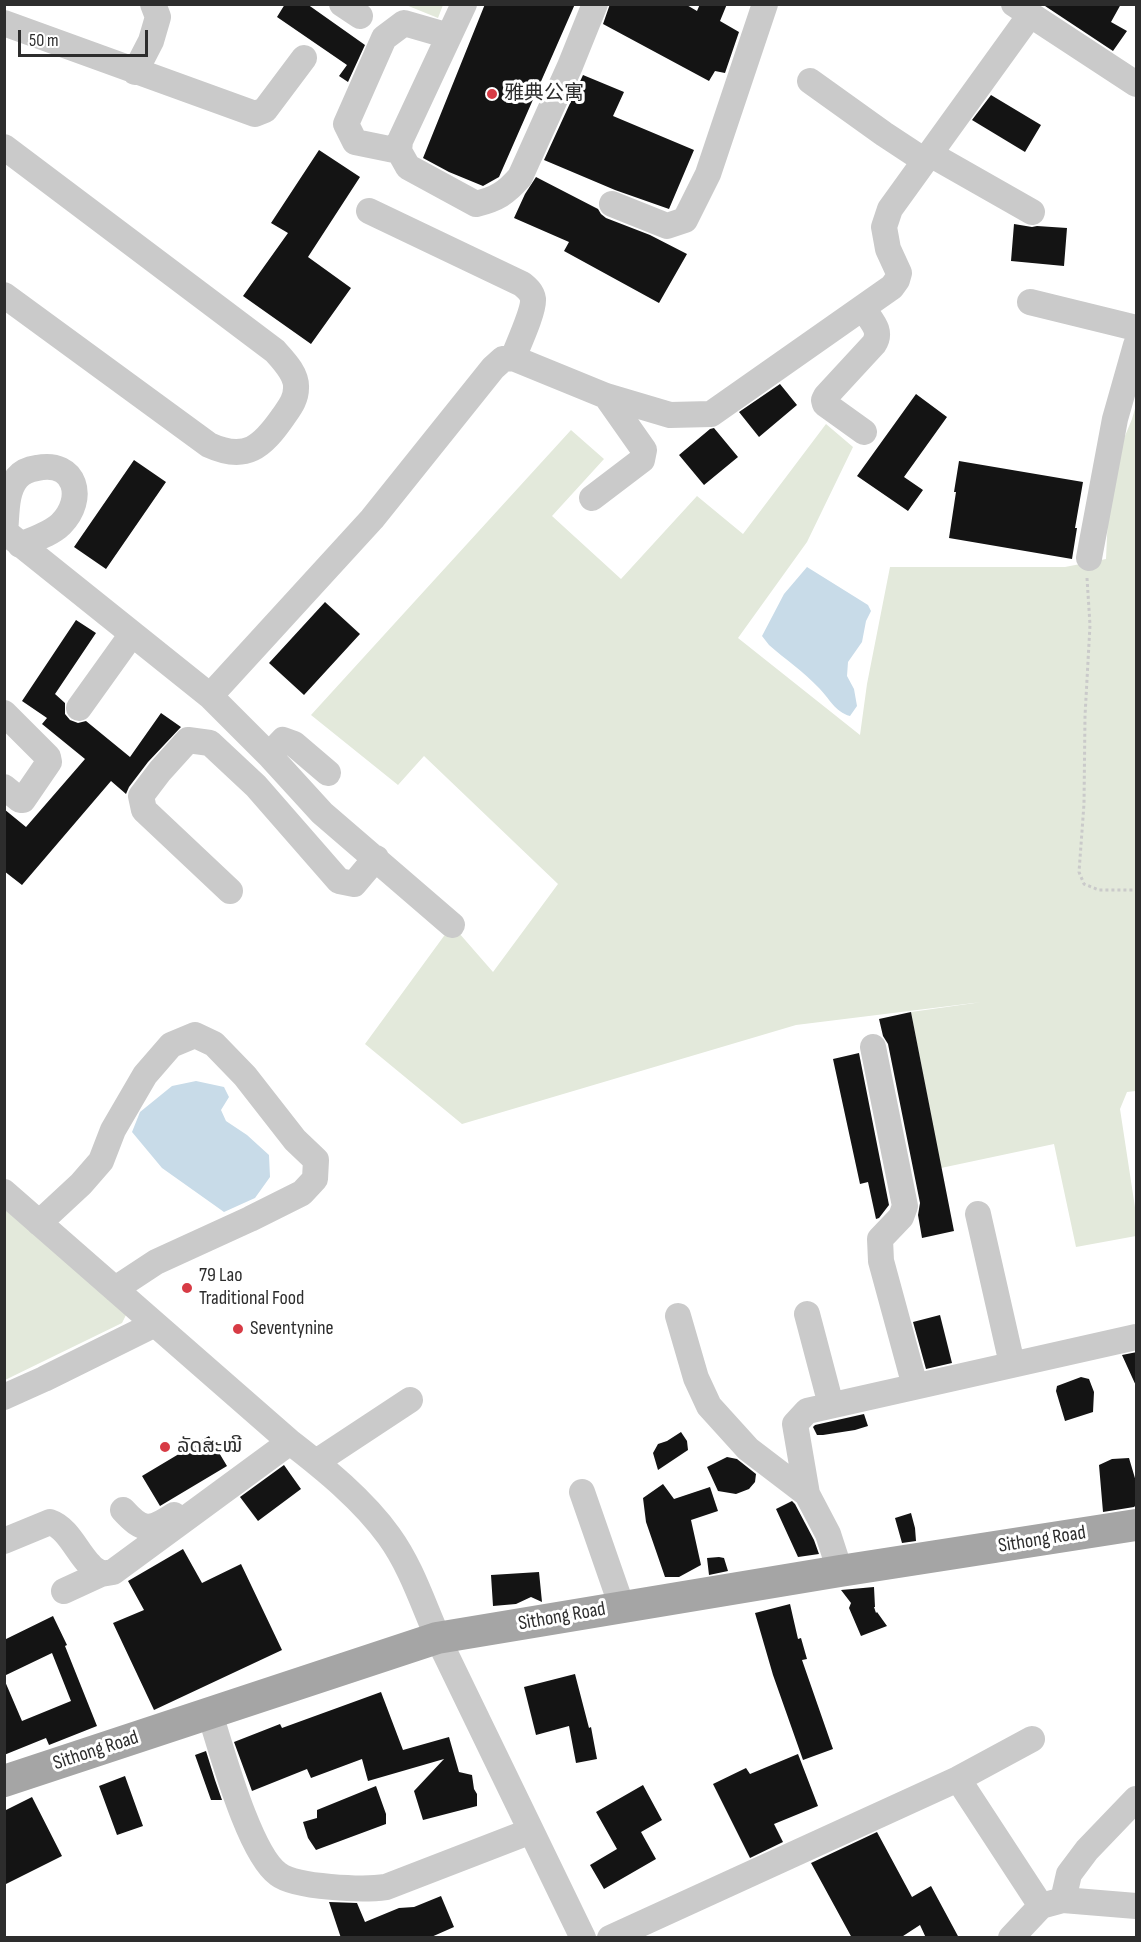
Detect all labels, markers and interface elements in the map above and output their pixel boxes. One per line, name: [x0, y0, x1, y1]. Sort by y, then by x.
scale bar: [21, 18, 152, 56]
text: 50 m: [29, 30, 59, 51]
place label: 雅典公寓: [504, 82, 584, 106]
marker: 雅典公寓: [485, 87, 499, 101]
place label: 79 Lao Traditional Food: [199, 1264, 304, 1311]
marker: 79 Lao Traditional Food: [180, 1281, 194, 1295]
place label: Seventynine: [250, 1317, 334, 1341]
marker: Seventynine: [231, 1322, 245, 1336]
place label: ລັດສະໝີ: [177, 1435, 242, 1459]
marker: ລັດສະໝີ: [158, 1440, 172, 1454]
street label: Sithong Road: [997, 1521, 1087, 1559]
street label: Sithong Road: [516, 1598, 608, 1636]
street label: Sithong Road: [50, 1726, 142, 1776]

